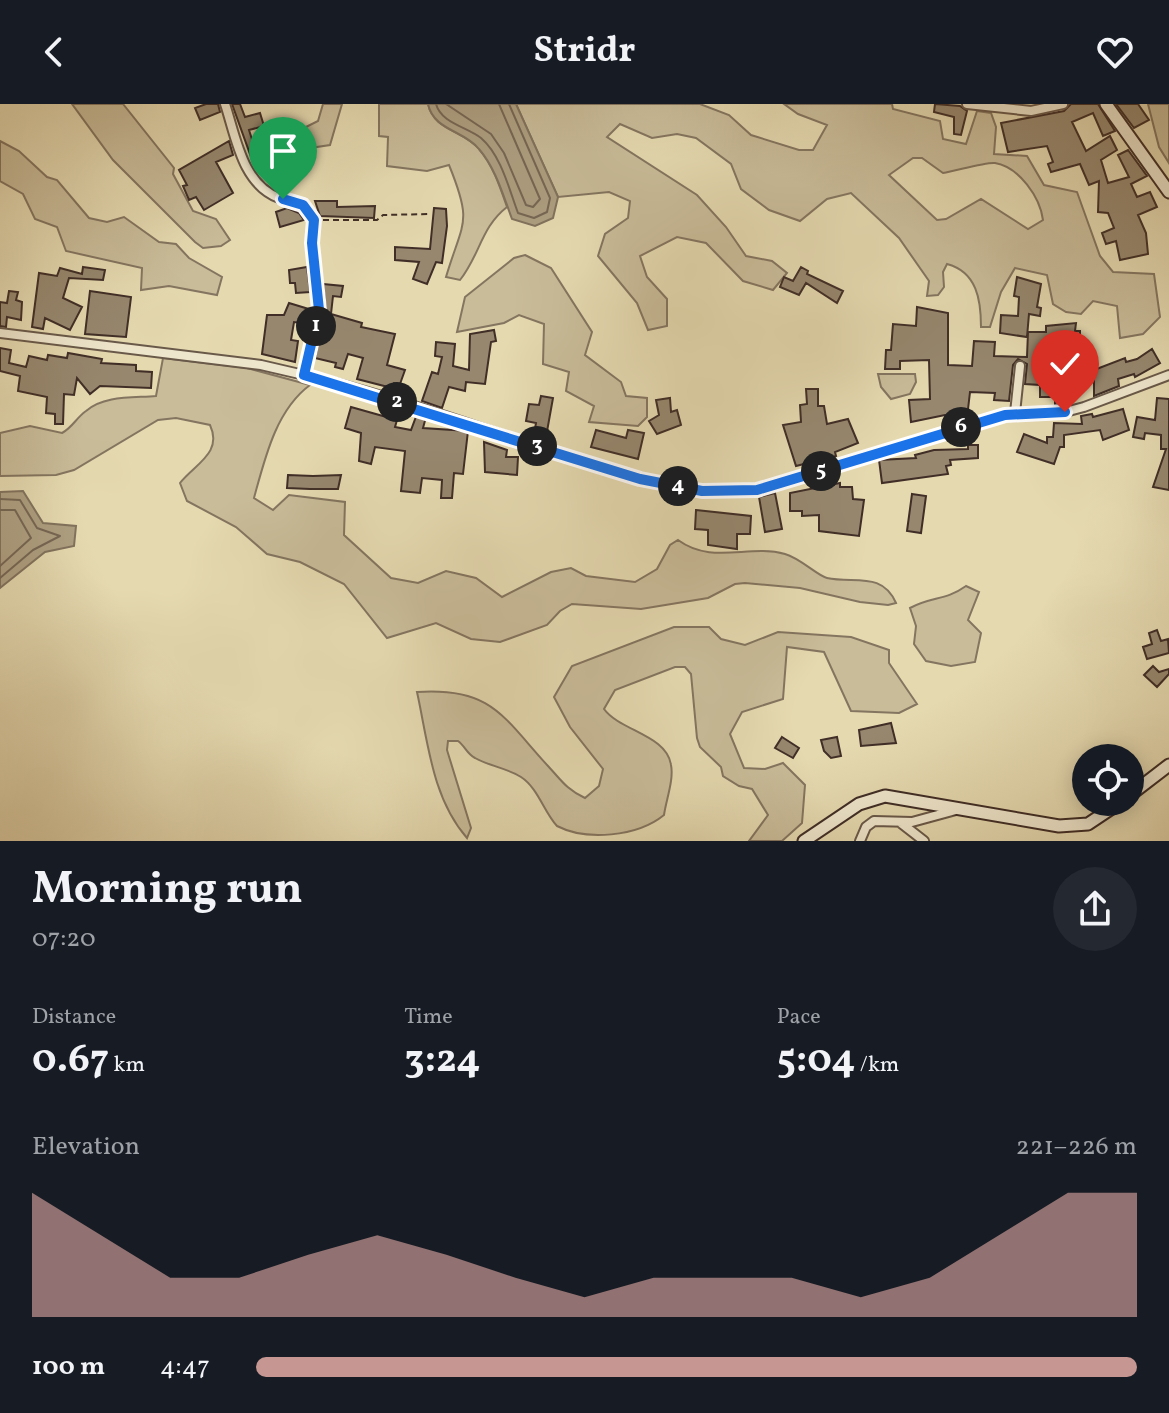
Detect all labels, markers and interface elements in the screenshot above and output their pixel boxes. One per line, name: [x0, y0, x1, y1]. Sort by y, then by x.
text: Stridr: [534, 27, 635, 77]
icon: back: [32, 30, 76, 74]
icon: heart: [1093, 30, 1137, 74]
pin: [249, 117, 317, 199]
icon: arrive: [261, 129, 305, 173]
pin: 1: [296, 306, 336, 346]
text: 1: [312, 310, 320, 341]
pin: [1031, 330, 1099, 412]
icon: check: [1043, 342, 1087, 386]
pin: 2: [377, 382, 417, 422]
text: 2: [391, 386, 403, 417]
pin: 6: [941, 407, 981, 447]
text: 6: [955, 411, 967, 442]
pin: 3: [517, 426, 557, 466]
text: 3: [531, 430, 543, 461]
pin: 5: [801, 451, 841, 491]
text: 5: [816, 455, 826, 486]
pin: 4: [658, 466, 698, 506]
text: 4: [671, 470, 685, 501]
map controls: [1072, 744, 1144, 816]
button: locate: [1072, 744, 1144, 816]
text: Morning run: [32, 860, 303, 921]
button: share: [1053, 867, 1137, 951]
text: 07:20: [32, 921, 96, 957]
text: Distance: [32, 1002, 116, 1033]
text: Time: [404, 1002, 453, 1033]
text: Pace: [777, 1002, 821, 1033]
text: 0.67: [32, 1033, 109, 1089]
text: 3:24: [404, 1033, 481, 1089]
text: 5:04: [777, 1033, 855, 1089]
text: km: [109, 1050, 145, 1081]
text: /km: [855, 1050, 899, 1081]
text: Elevation: [32, 1129, 140, 1165]
text: 221–226 m: [1016, 1129, 1137, 1165]
text: 100 m: [32, 1349, 105, 1385]
text: 4:47: [160, 1349, 210, 1385]

